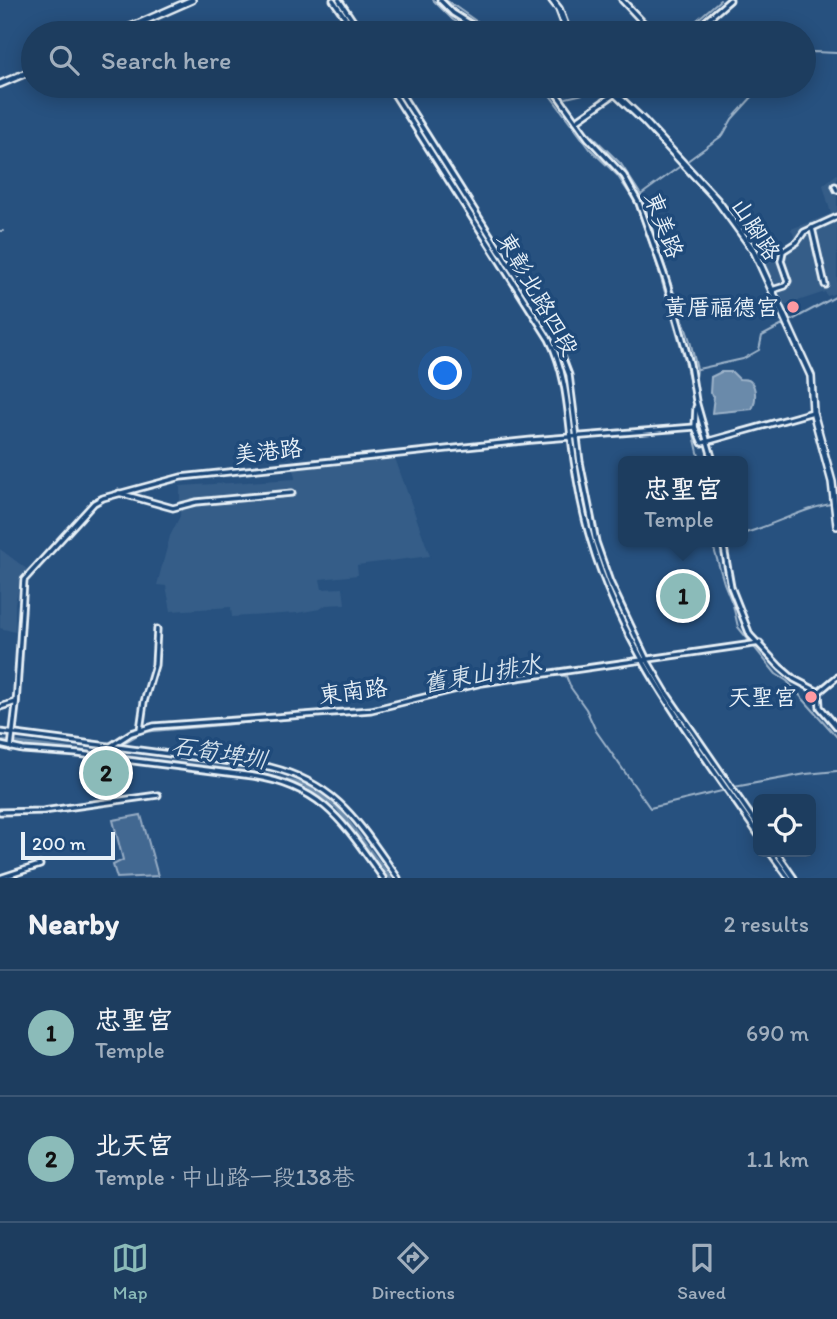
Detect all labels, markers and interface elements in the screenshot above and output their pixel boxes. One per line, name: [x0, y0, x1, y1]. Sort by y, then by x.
search box: [21, 21, 816, 98]
icon: search: [45, 41, 83, 79]
text: Search here: [101, 44, 231, 76]
street label: 東美路: [639, 188, 689, 262]
street label: 山腳路: [725, 192, 787, 266]
street label: 東彰北路四段: [491, 227, 585, 361]
place label: 黃厝福德宮: [664, 293, 779, 321]
marker: 黃厝福德宮: [785, 299, 801, 315]
your location: [428, 356, 462, 390]
street label: 美港路: [232, 433, 304, 469]
popup: [618, 456, 748, 547]
text: 忠聖宮: [644, 473, 722, 505]
text: Temple: [644, 505, 714, 533]
pin: 1: [660, 570, 706, 622]
water label: 舊東山排水: [420, 648, 545, 698]
street label: 東南路: [317, 673, 389, 709]
place label: 天聖宮: [728, 683, 797, 711]
marker: 天聖宮: [803, 689, 819, 705]
water label: 石筍埤圳: [169, 730, 272, 774]
pin: 2: [83, 747, 129, 799]
map controls: [753, 794, 816, 857]
button: locate: [753, 794, 816, 857]
scale bar: [21, 829, 116, 861]
text: 200 m: [32, 832, 86, 855]
text: Nearby: [28, 905, 119, 942]
text: 2 results: [723, 910, 809, 938]
text: 忠聖宮: [95, 1004, 173, 1036]
text: 1: [46, 1019, 56, 1047]
text: 690 m: [746, 1019, 809, 1047]
text: Temple: [95, 1036, 165, 1064]
text: 北天宮: [95, 1129, 173, 1161]
text: 2: [45, 1145, 57, 1173]
text: 1.1 km: [746, 1145, 809, 1173]
text: Temple · 中山路一段138巷: [95, 1163, 354, 1191]
tab: Map: [111, 1239, 149, 1304]
tab: Directions: [371, 1239, 455, 1304]
tab: Saved: [677, 1239, 726, 1304]

